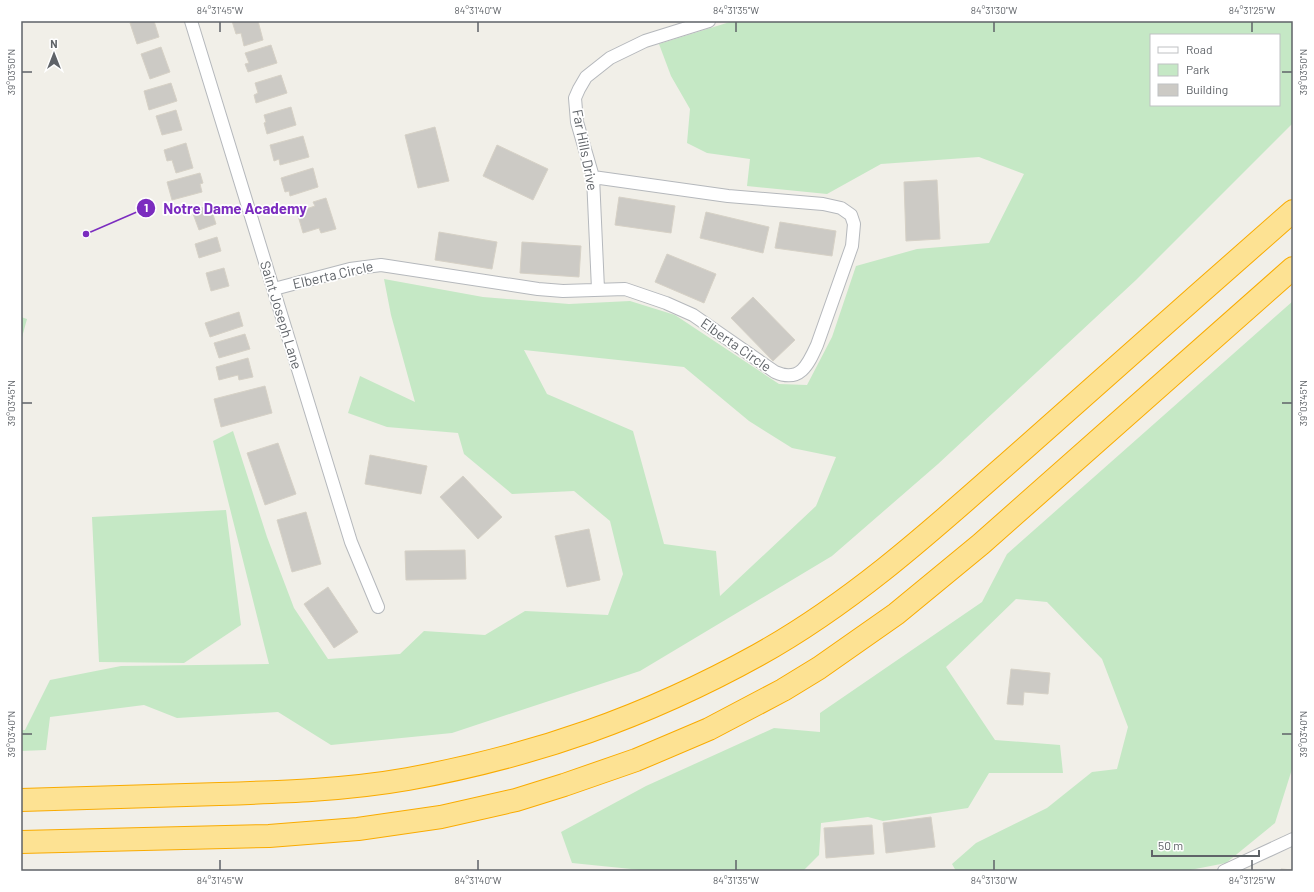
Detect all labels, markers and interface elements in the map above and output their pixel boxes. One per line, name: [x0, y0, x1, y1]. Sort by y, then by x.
text: 84°31'45"W: [197, 4, 243, 16]
text: 84°31'40"W: [455, 4, 502, 16]
text: 84°31'35"W: [713, 4, 759, 16]
text: 84°31'30"W: [971, 4, 1018, 16]
text: 84°31'25"W: [1229, 4, 1275, 16]
north arrow: [34, 34, 74, 74]
legend: [1150, 34, 1280, 106]
text: N: [50, 37, 58, 50]
text: Road: [1186, 42, 1213, 56]
text: 39°03'50"N: [5, 49, 17, 95]
text: 39°03'50"N: [1297, 49, 1309, 95]
text: Park: [1186, 62, 1210, 76]
text: Building: [1186, 82, 1228, 96]
street label: Far Hills Drive: [569, 108, 602, 192]
callout: Notre Dame Academy: [136, 195, 315, 222]
text: Notre Dame Academy: [163, 199, 307, 217]
text: 1: [144, 200, 148, 214]
street label: Elberta Circle: [291, 257, 375, 292]
street label: Saint Joseph Lane: [257, 259, 306, 371]
street label: Elberta Circle: [698, 314, 775, 375]
text: 39°03'45"N: [5, 380, 17, 426]
text: 39°03'45"N: [1297, 380, 1309, 426]
text: 39°03'40"N: [5, 711, 17, 757]
text: 39°03'40"N: [1297, 711, 1309, 757]
scale bar: [1152, 832, 1259, 858]
text: 50 m: [1158, 838, 1183, 852]
text: 84°31'45"W: [197, 874, 243, 886]
text: 84°31'40"W: [455, 874, 502, 886]
text: 84°31'35"W: [713, 874, 759, 886]
text: 84°31'30"W: [971, 874, 1018, 886]
text: 84°31'25"W: [1229, 874, 1275, 886]

